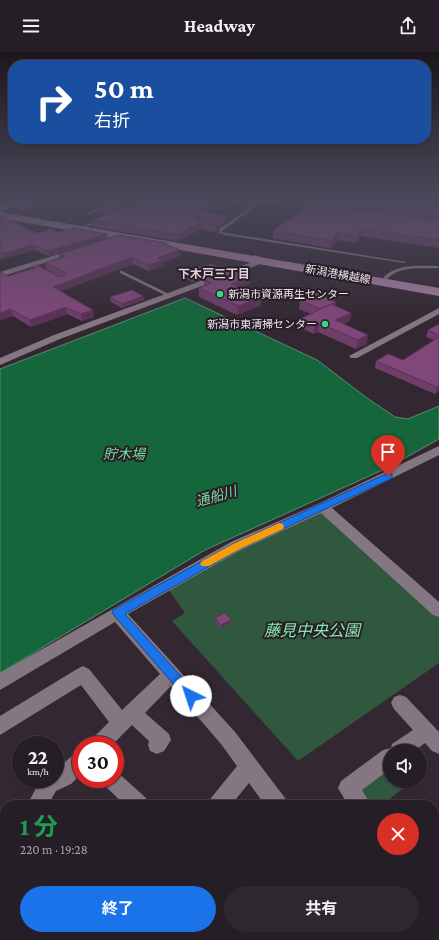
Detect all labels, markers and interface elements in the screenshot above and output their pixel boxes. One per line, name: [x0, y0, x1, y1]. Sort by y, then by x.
icon: menu: [20, 15, 42, 37]
icon: share: [397, 15, 419, 37]
text: Headway: [184, 16, 255, 36]
text: 50 m: [94, 73, 154, 104]
icon: right: [28, 76, 80, 128]
text: 右折: [94, 111, 130, 131]
street label: 新潟港横越線: [304, 262, 372, 286]
district label: 下木戸三丁目: [178, 267, 250, 281]
place label: 新潟市資源再生センター: [228, 288, 349, 300]
marker: 新潟市資源再生センター: [215, 289, 225, 299]
place label: 新潟市東清掃センター: [207, 318, 317, 330]
marker: 新潟市東清掃センター: [320, 319, 330, 329]
pin: [371, 435, 405, 476]
icon: arrive: [377, 441, 399, 463]
water label: 貯木場: [103, 446, 147, 462]
water label: 通船川: [194, 482, 240, 509]
park label: 藤見中央公園: [264, 622, 362, 639]
position arrow: [170, 675, 212, 717]
speed limit sign: 30: [72, 736, 124, 788]
map controls: [383, 744, 427, 788]
button: sound: [383, 744, 427, 788]
text: 22: [28, 746, 48, 768]
text: km/h: [27, 766, 49, 777]
text: 1 分: [20, 813, 58, 840]
button: close: [377, 813, 419, 855]
text: 220 m · 19:28: [20, 842, 88, 857]
button: 終了: [20, 886, 216, 932]
button: 共有: [224, 886, 419, 932]

